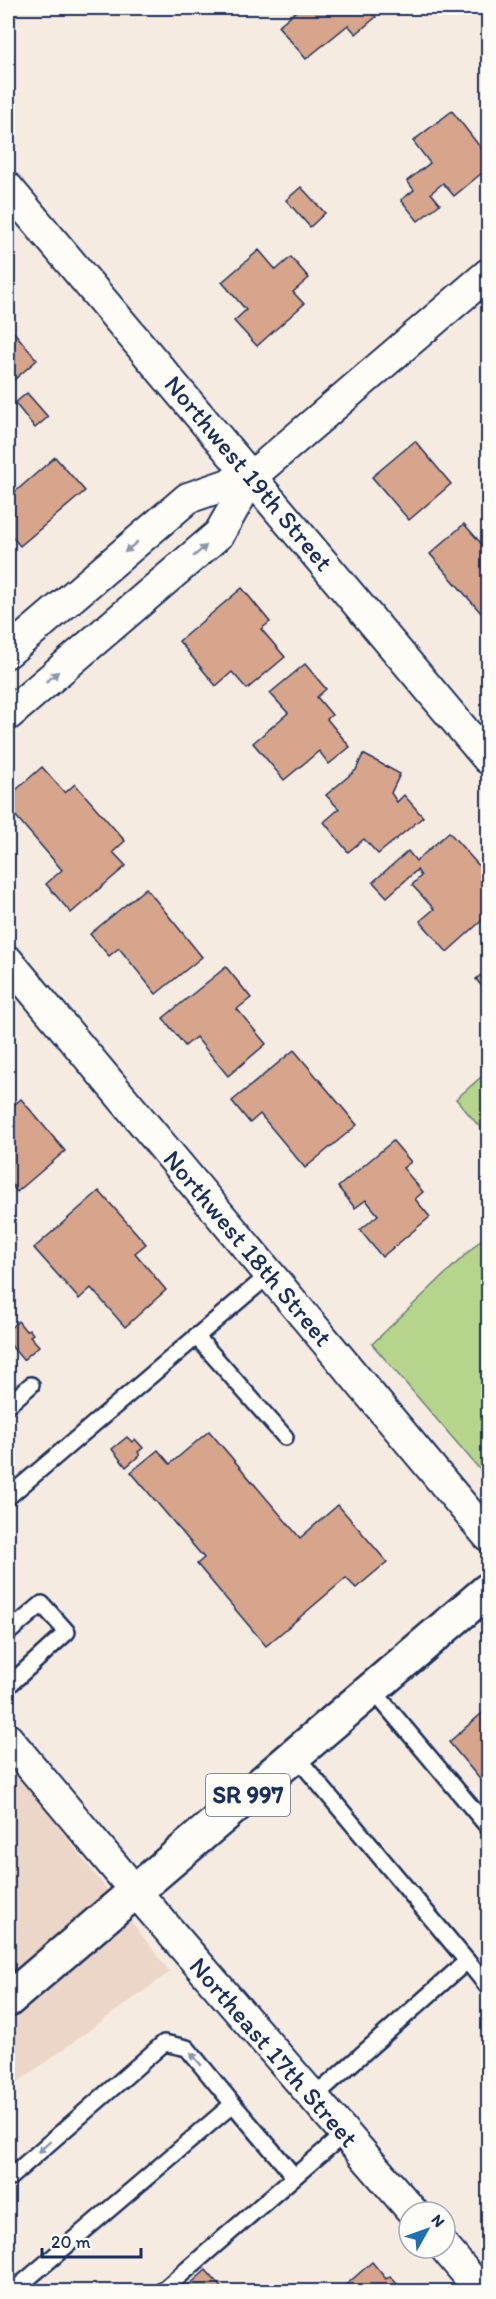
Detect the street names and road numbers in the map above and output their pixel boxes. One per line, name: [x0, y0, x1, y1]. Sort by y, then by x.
street label: Northwest 19th Street: [158, 369, 340, 578]
street label: Northwest 18th Street: [157, 1143, 340, 1353]
road number: SR 997: [206, 1774, 290, 1816]
street label: Northeast 17th Street: [183, 1950, 365, 2154]

